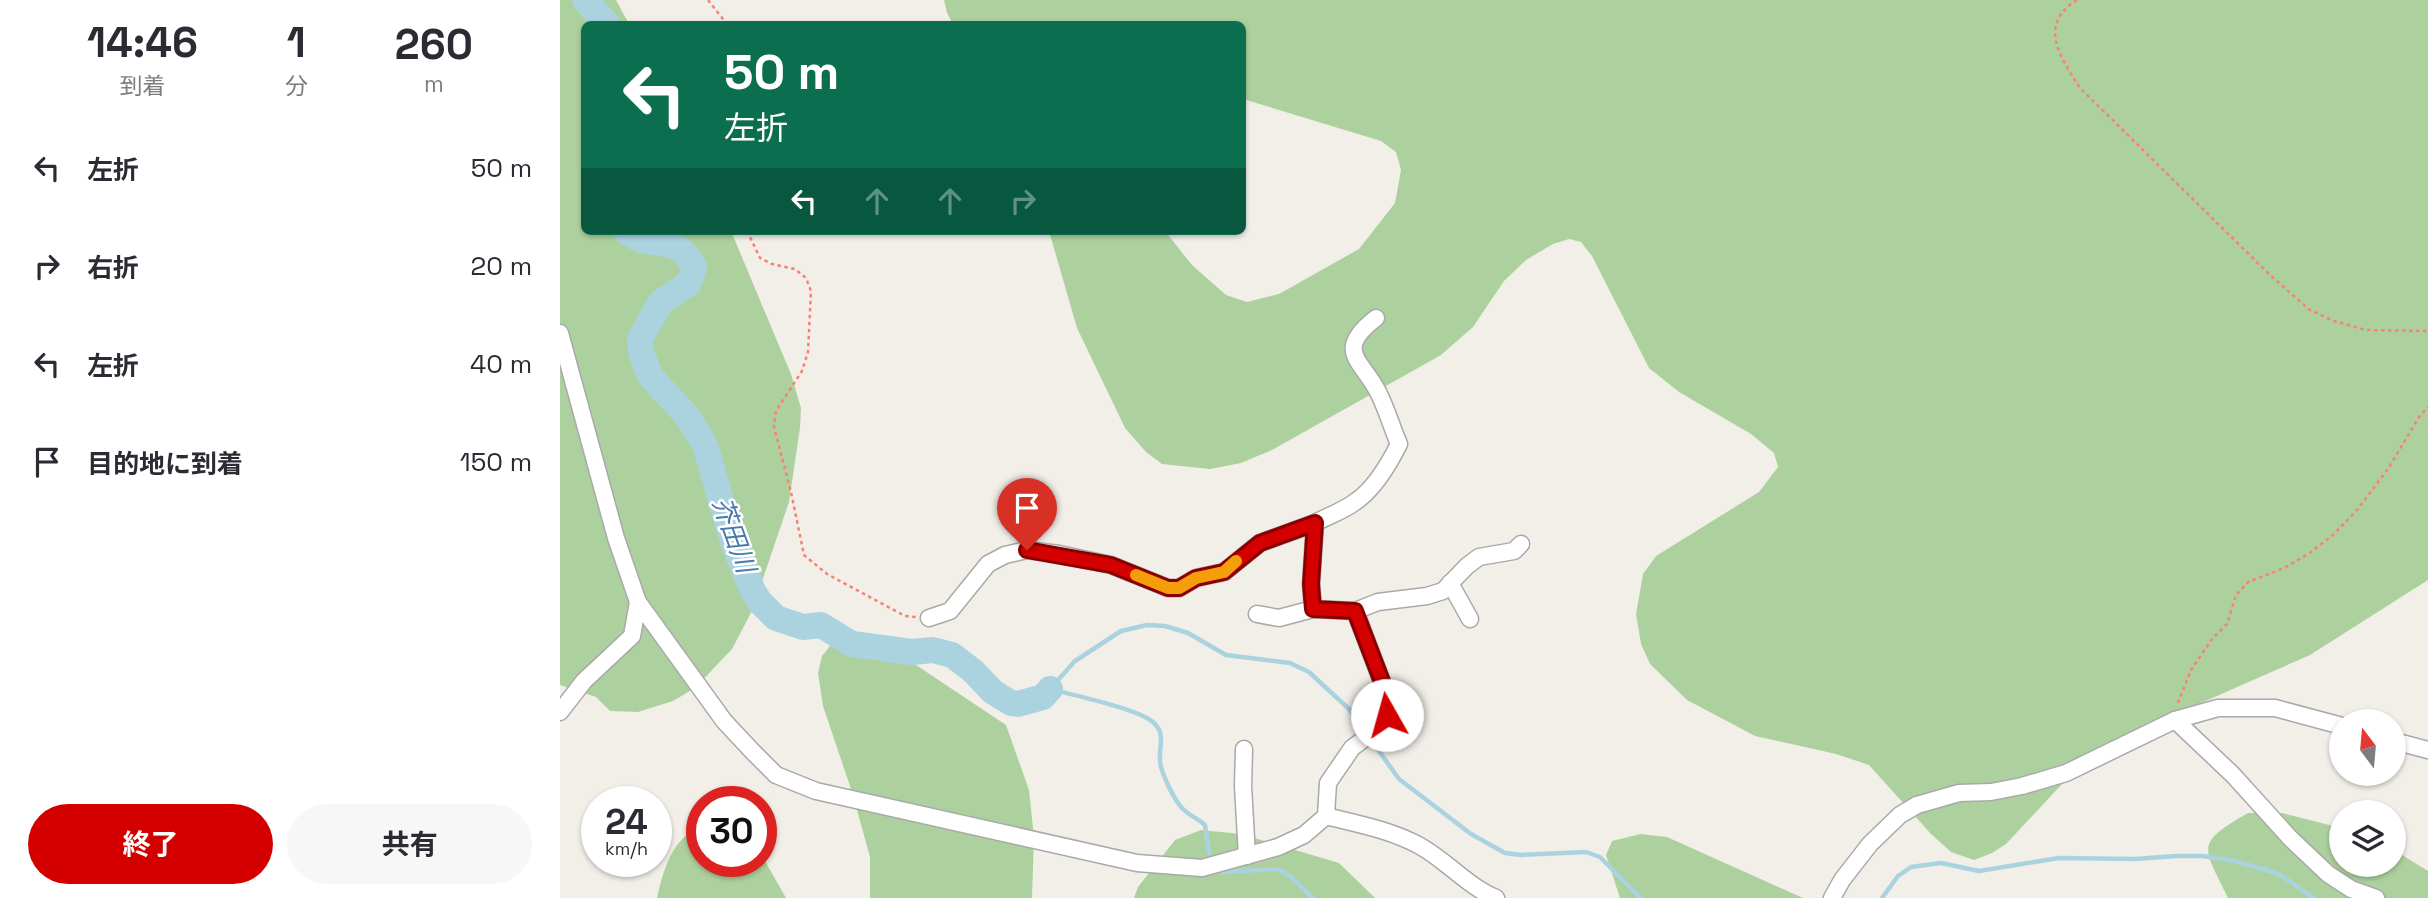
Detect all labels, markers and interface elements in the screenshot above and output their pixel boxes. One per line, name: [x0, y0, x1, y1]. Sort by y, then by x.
text: 14:46: [87, 16, 198, 69]
text: 1: [287, 16, 306, 69]
text: 260: [395, 18, 473, 71]
text: 50 m: [724, 41, 839, 103]
icon: left: [609, 49, 700, 140]
text: m: [424, 69, 444, 99]
text: 到着: [119, 71, 165, 101]
text: 分: [285, 71, 308, 101]
text: 左折: [724, 108, 788, 148]
icon: left: [28, 149, 66, 187]
text: 50 m: [471, 151, 532, 185]
text: 左折: [87, 153, 139, 187]
icon: left: [785, 182, 823, 220]
icon: ahead: [858, 182, 896, 220]
icon: ahead: [931, 182, 969, 220]
icon: right: [1004, 182, 1042, 220]
icon: right: [28, 247, 66, 285]
text: 20 m: [471, 249, 532, 283]
text: 右折: [87, 251, 139, 285]
icon: left: [28, 345, 66, 383]
text: 40 m: [470, 347, 532, 381]
text: 左折: [87, 349, 139, 383]
icon: arrive: [28, 443, 66, 481]
text: 150 m: [460, 445, 532, 479]
text: 目的地に到着: [87, 447, 243, 481]
pin: [997, 478, 1057, 550]
icon: arrive: [1008, 489, 1046, 527]
water label: 芥田川: [705, 493, 764, 580]
position arrow: [1350, 678, 1424, 752]
north arrow: [2329, 709, 2406, 786]
map controls: [2329, 709, 2406, 877]
speed limit sign: 30: [686, 786, 777, 877]
text: 24: [605, 800, 648, 844]
button: layers: [2329, 800, 2406, 877]
button: 終了: [28, 804, 273, 884]
button: 共有: [287, 804, 532, 884]
text: km/h: [605, 837, 648, 860]

